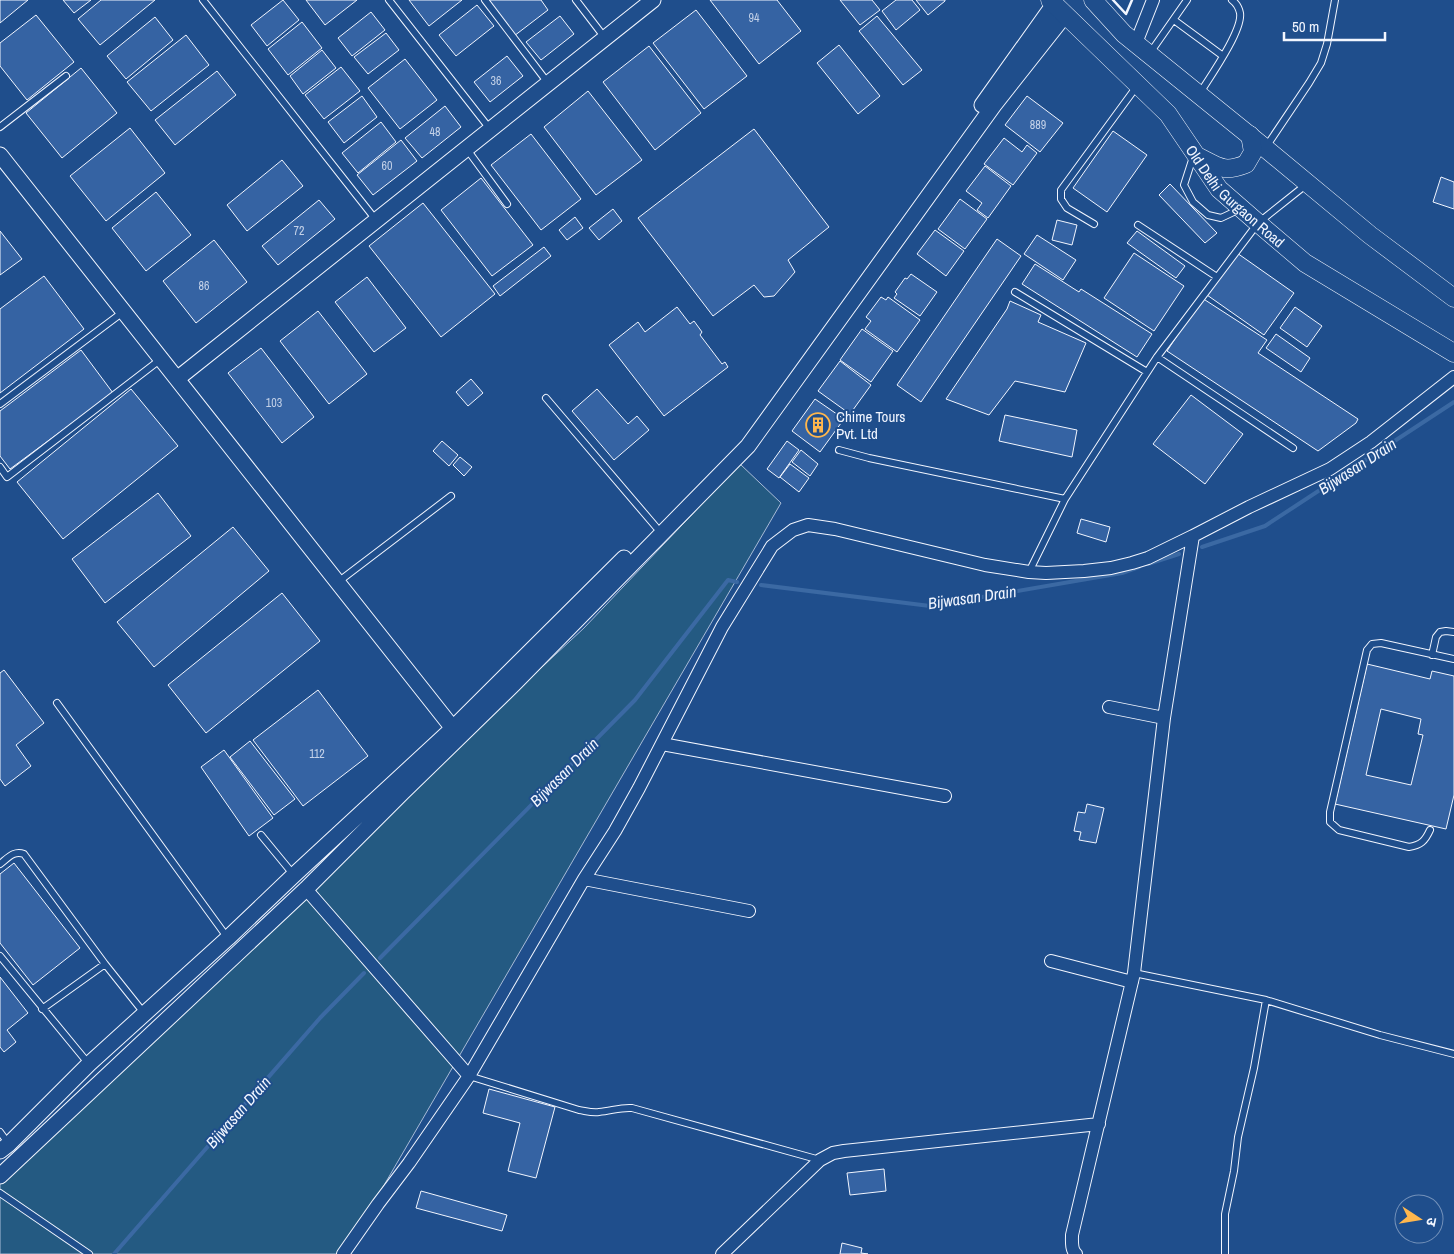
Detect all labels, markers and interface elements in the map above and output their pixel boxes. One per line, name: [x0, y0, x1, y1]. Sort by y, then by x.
house number: 94: [749, 10, 760, 26]
scale bar: [1284, 10, 1385, 42]
text: 50 m: [1292, 16, 1319, 37]
house number: 36: [491, 73, 501, 89]
house number: 889: [1030, 117, 1046, 133]
house number: 48: [430, 124, 440, 140]
street label: Old Delhi Gurgaon Road: [1181, 140, 1289, 252]
house number: 60: [382, 158, 392, 174]
house number: 72: [294, 223, 304, 239]
house number: 86: [199, 278, 209, 294]
house number: 103: [266, 395, 282, 411]
place label: Chime Tours Pvt. Ltd: [836, 406, 906, 444]
building icon: Chime Tours Pvt. Ltd: [805, 412, 831, 438]
water label: Bijwasan Drain: [1314, 433, 1400, 499]
water label: Bijwasan Drain: [926, 580, 1018, 614]
water label: Bijwasan Drain: [525, 733, 603, 811]
house number: 112: [309, 746, 325, 762]
water label: Bijwasan Drain: [201, 1071, 275, 1153]
north arrow: [1394, 1194, 1444, 1244]
text: उ: [1422, 1216, 1441, 1228]

